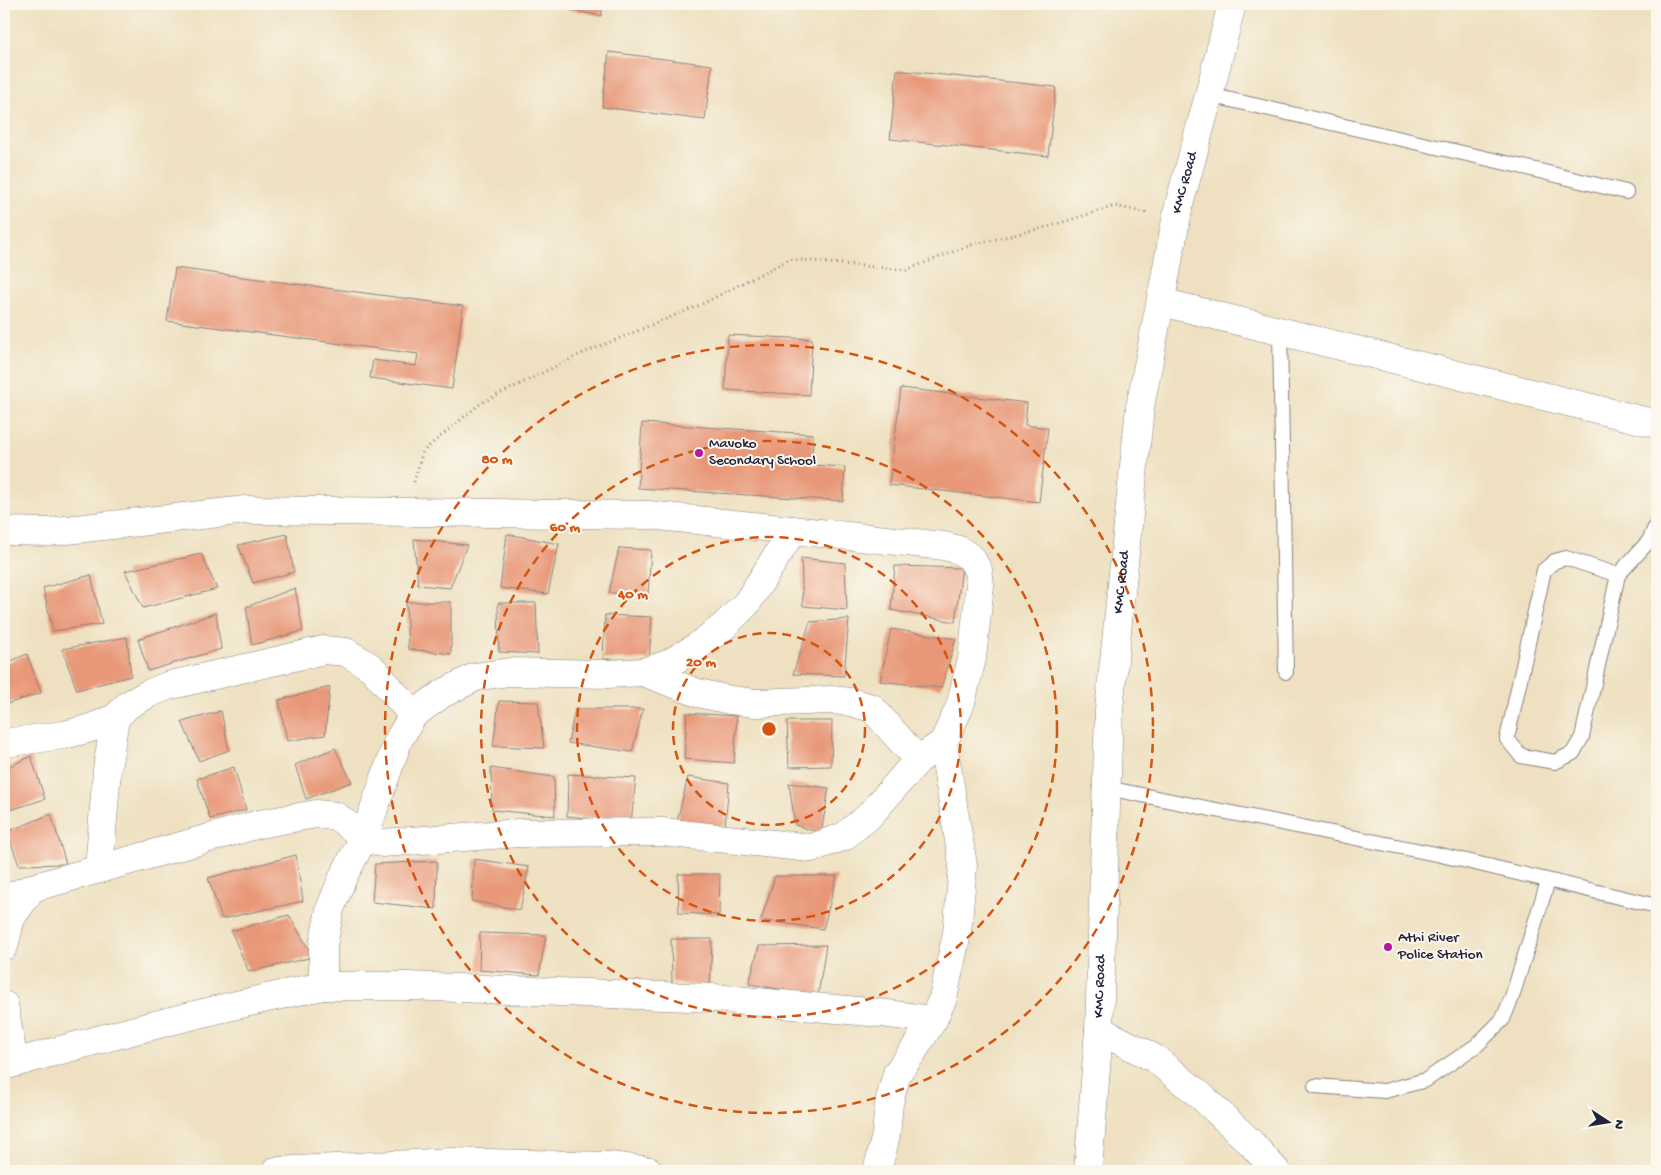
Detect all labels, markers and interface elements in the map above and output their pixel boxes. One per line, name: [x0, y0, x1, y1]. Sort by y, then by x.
street label: KMC Road: [1169, 149, 1202, 215]
place label: Mavoko Secondary School: [709, 435, 816, 470]
marker: Mavoko Secondary School: [693, 447, 705, 459]
text: 80 m: [482, 451, 513, 469]
text: 60 m: [550, 519, 581, 537]
street label: KMC Road: [1110, 549, 1134, 615]
text: 40 m: [617, 586, 648, 604]
text: 20 m: [686, 654, 716, 672]
centre of rings: [760, 720, 778, 738]
place label: Athi River Police Station: [1397, 929, 1483, 964]
marker: Athi River Police Station: [1382, 941, 1394, 953]
street label: KMC Road: [1090, 953, 1110, 1018]
north arrow: [1584, 1098, 1634, 1148]
text: N: [1609, 1118, 1628, 1130]

